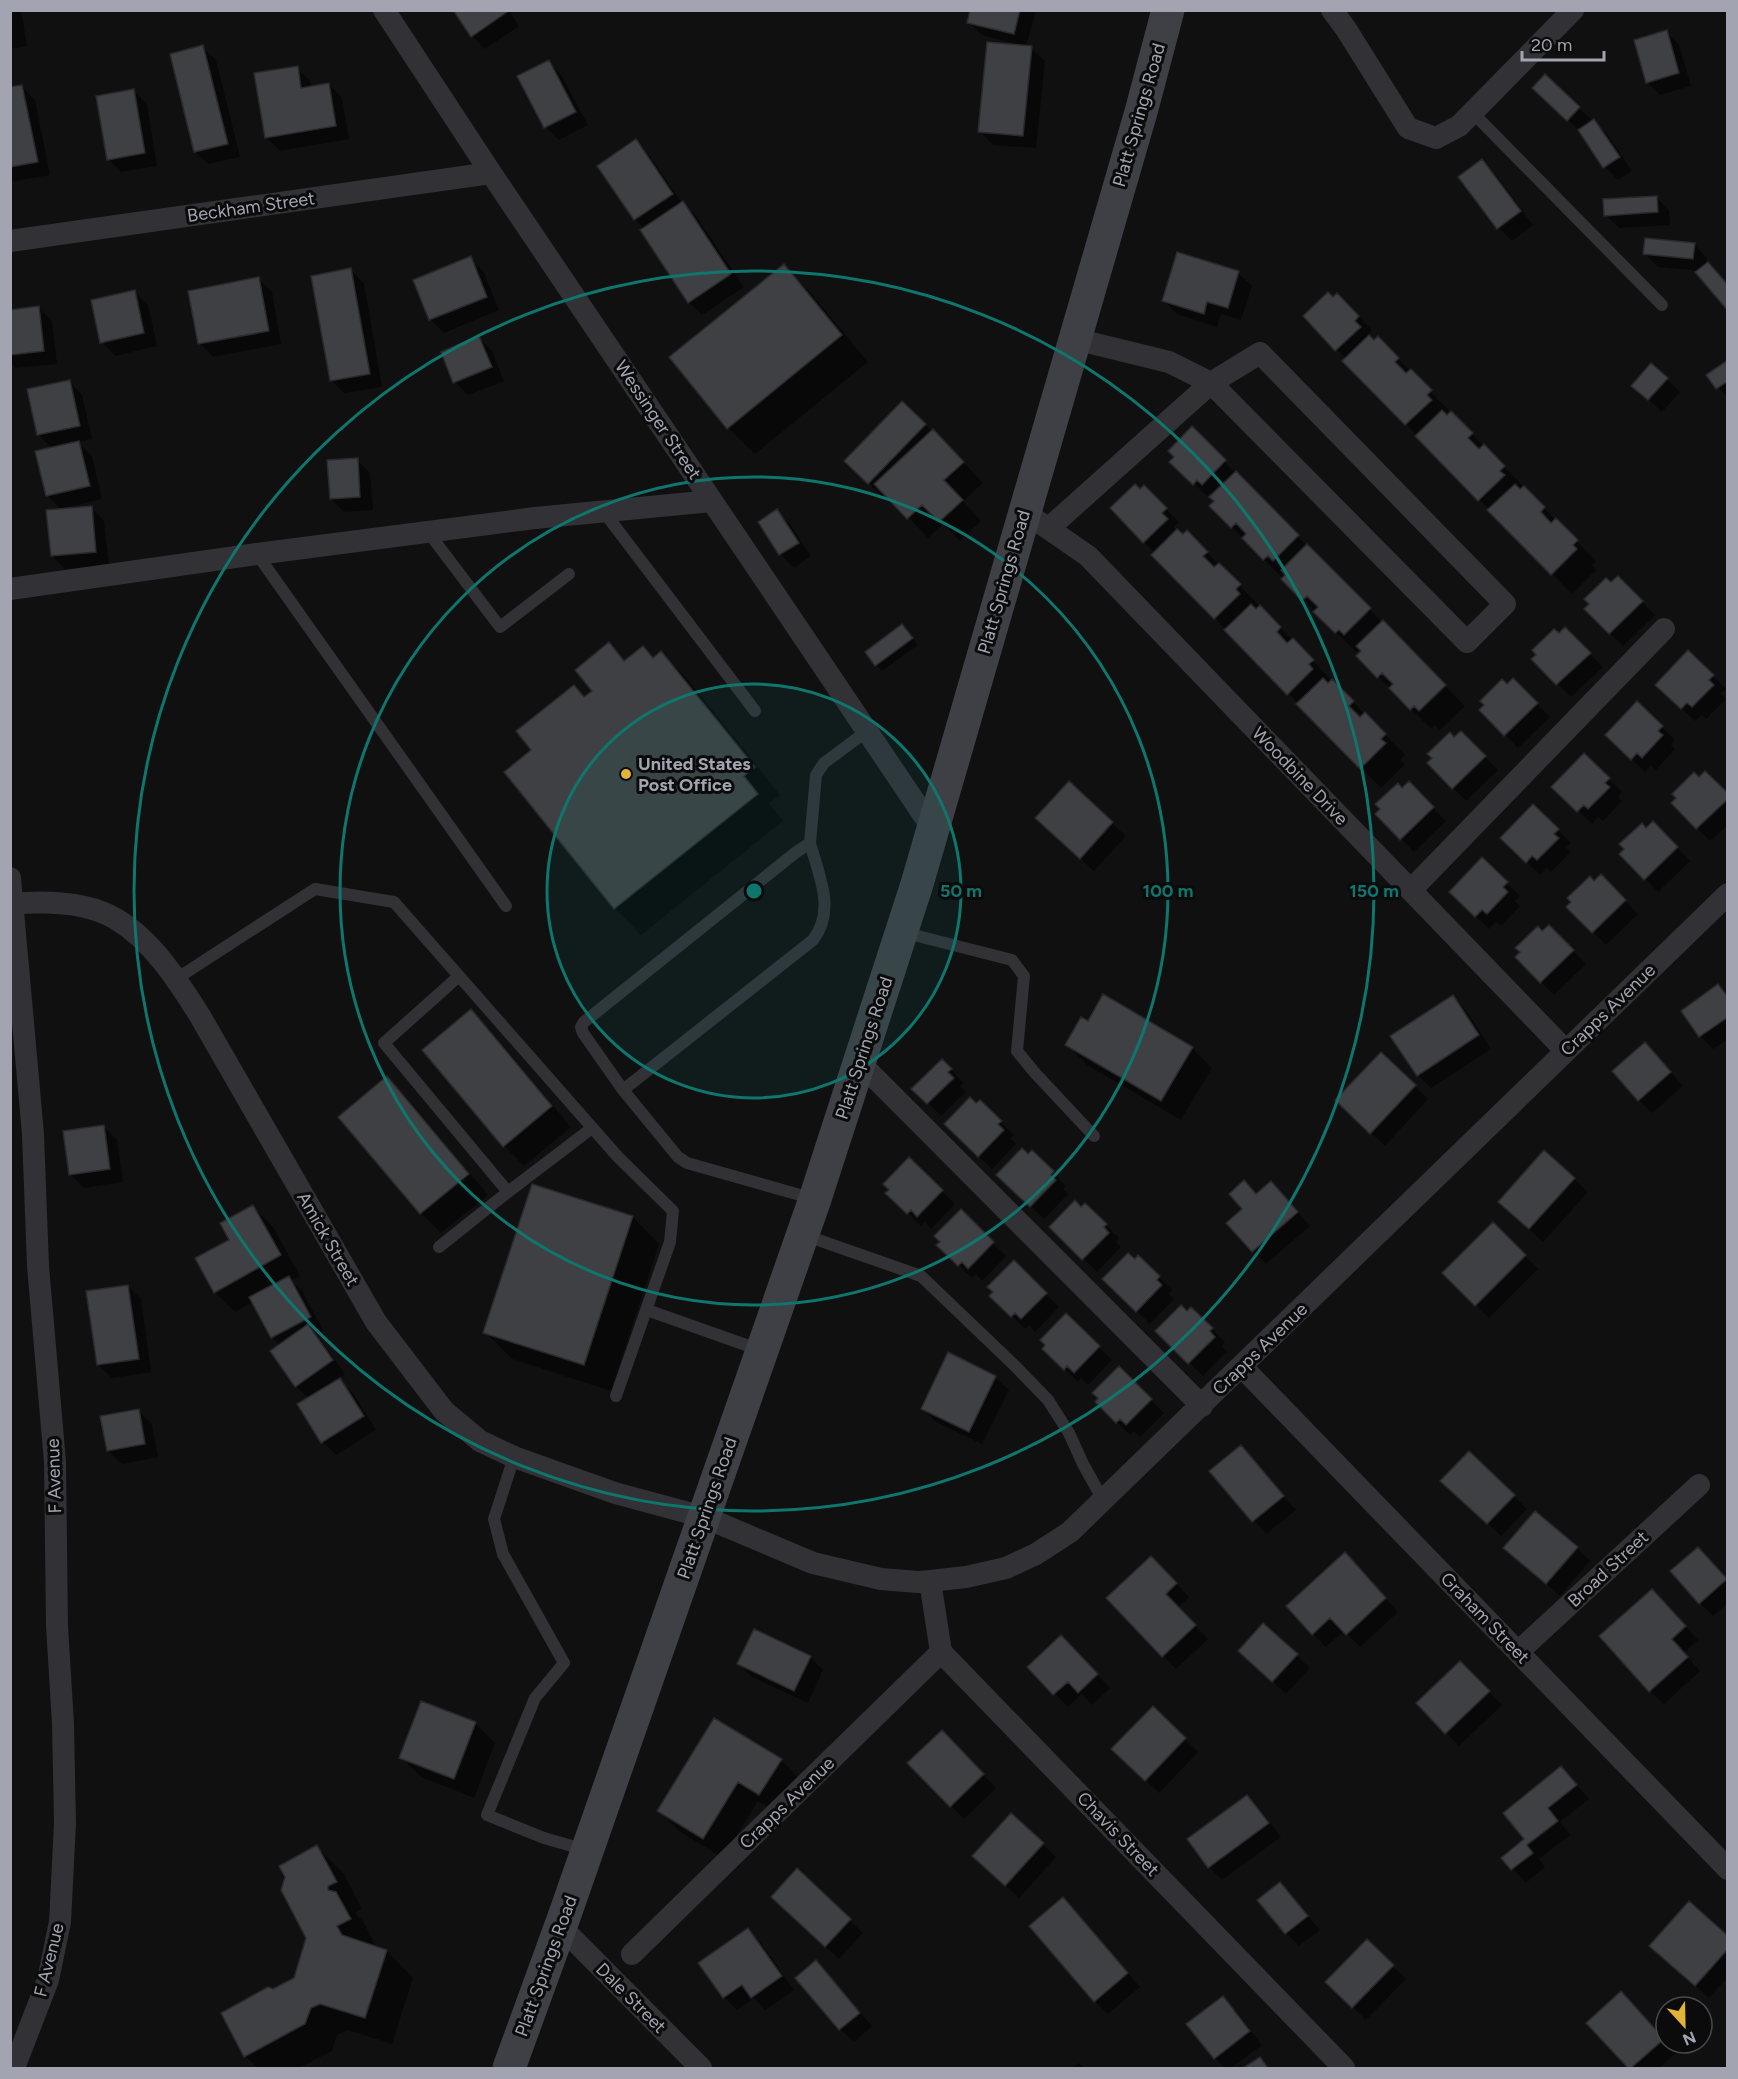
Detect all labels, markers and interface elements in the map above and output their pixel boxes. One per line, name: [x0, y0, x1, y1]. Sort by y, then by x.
scale bar: [1522, 24, 1604, 62]
text: 20 m: [1531, 34, 1572, 56]
street label: Platt Springs Road: [1108, 41, 1170, 189]
street label: Beckham Street: [186, 187, 316, 227]
street label: Wessinger Street: [610, 356, 706, 484]
street label: Platt Springs Road: [973, 508, 1035, 656]
street label: Woodbine Drive: [1247, 722, 1353, 830]
place label: United States Post Office: [638, 753, 751, 796]
marker: United States Post Office: [619, 767, 633, 781]
text: 50 m: [940, 880, 982, 902]
text: 100 m: [1143, 880, 1193, 902]
text: 150 m: [1349, 880, 1399, 902]
centre of rings: [744, 881, 764, 901]
street label: Crapps Avenue: [1556, 959, 1660, 1061]
street label: Platt Springs Road: [831, 974, 897, 1122]
street label: Amick Street: [292, 1188, 364, 1290]
street label: Crapps Avenue: [1208, 1298, 1312, 1400]
street label: Platt Springs Road: [672, 1434, 742, 1582]
street label: F Avenue: [42, 1438, 66, 1514]
street label: Broad Street: [1563, 1526, 1653, 1612]
street label: Graham Street: [1436, 1568, 1534, 1668]
street label: Crapps Avenue: [735, 1752, 839, 1854]
street label: Chavis Street: [1072, 1787, 1164, 1881]
street label: Platt Springs Road: [510, 1892, 582, 2040]
street label: F Avenue: [29, 1921, 69, 1999]
street label: Dale Street: [591, 1958, 671, 2038]
north arrow: [1654, 1995, 1714, 2055]
text: N: [1680, 2027, 1699, 2050]

